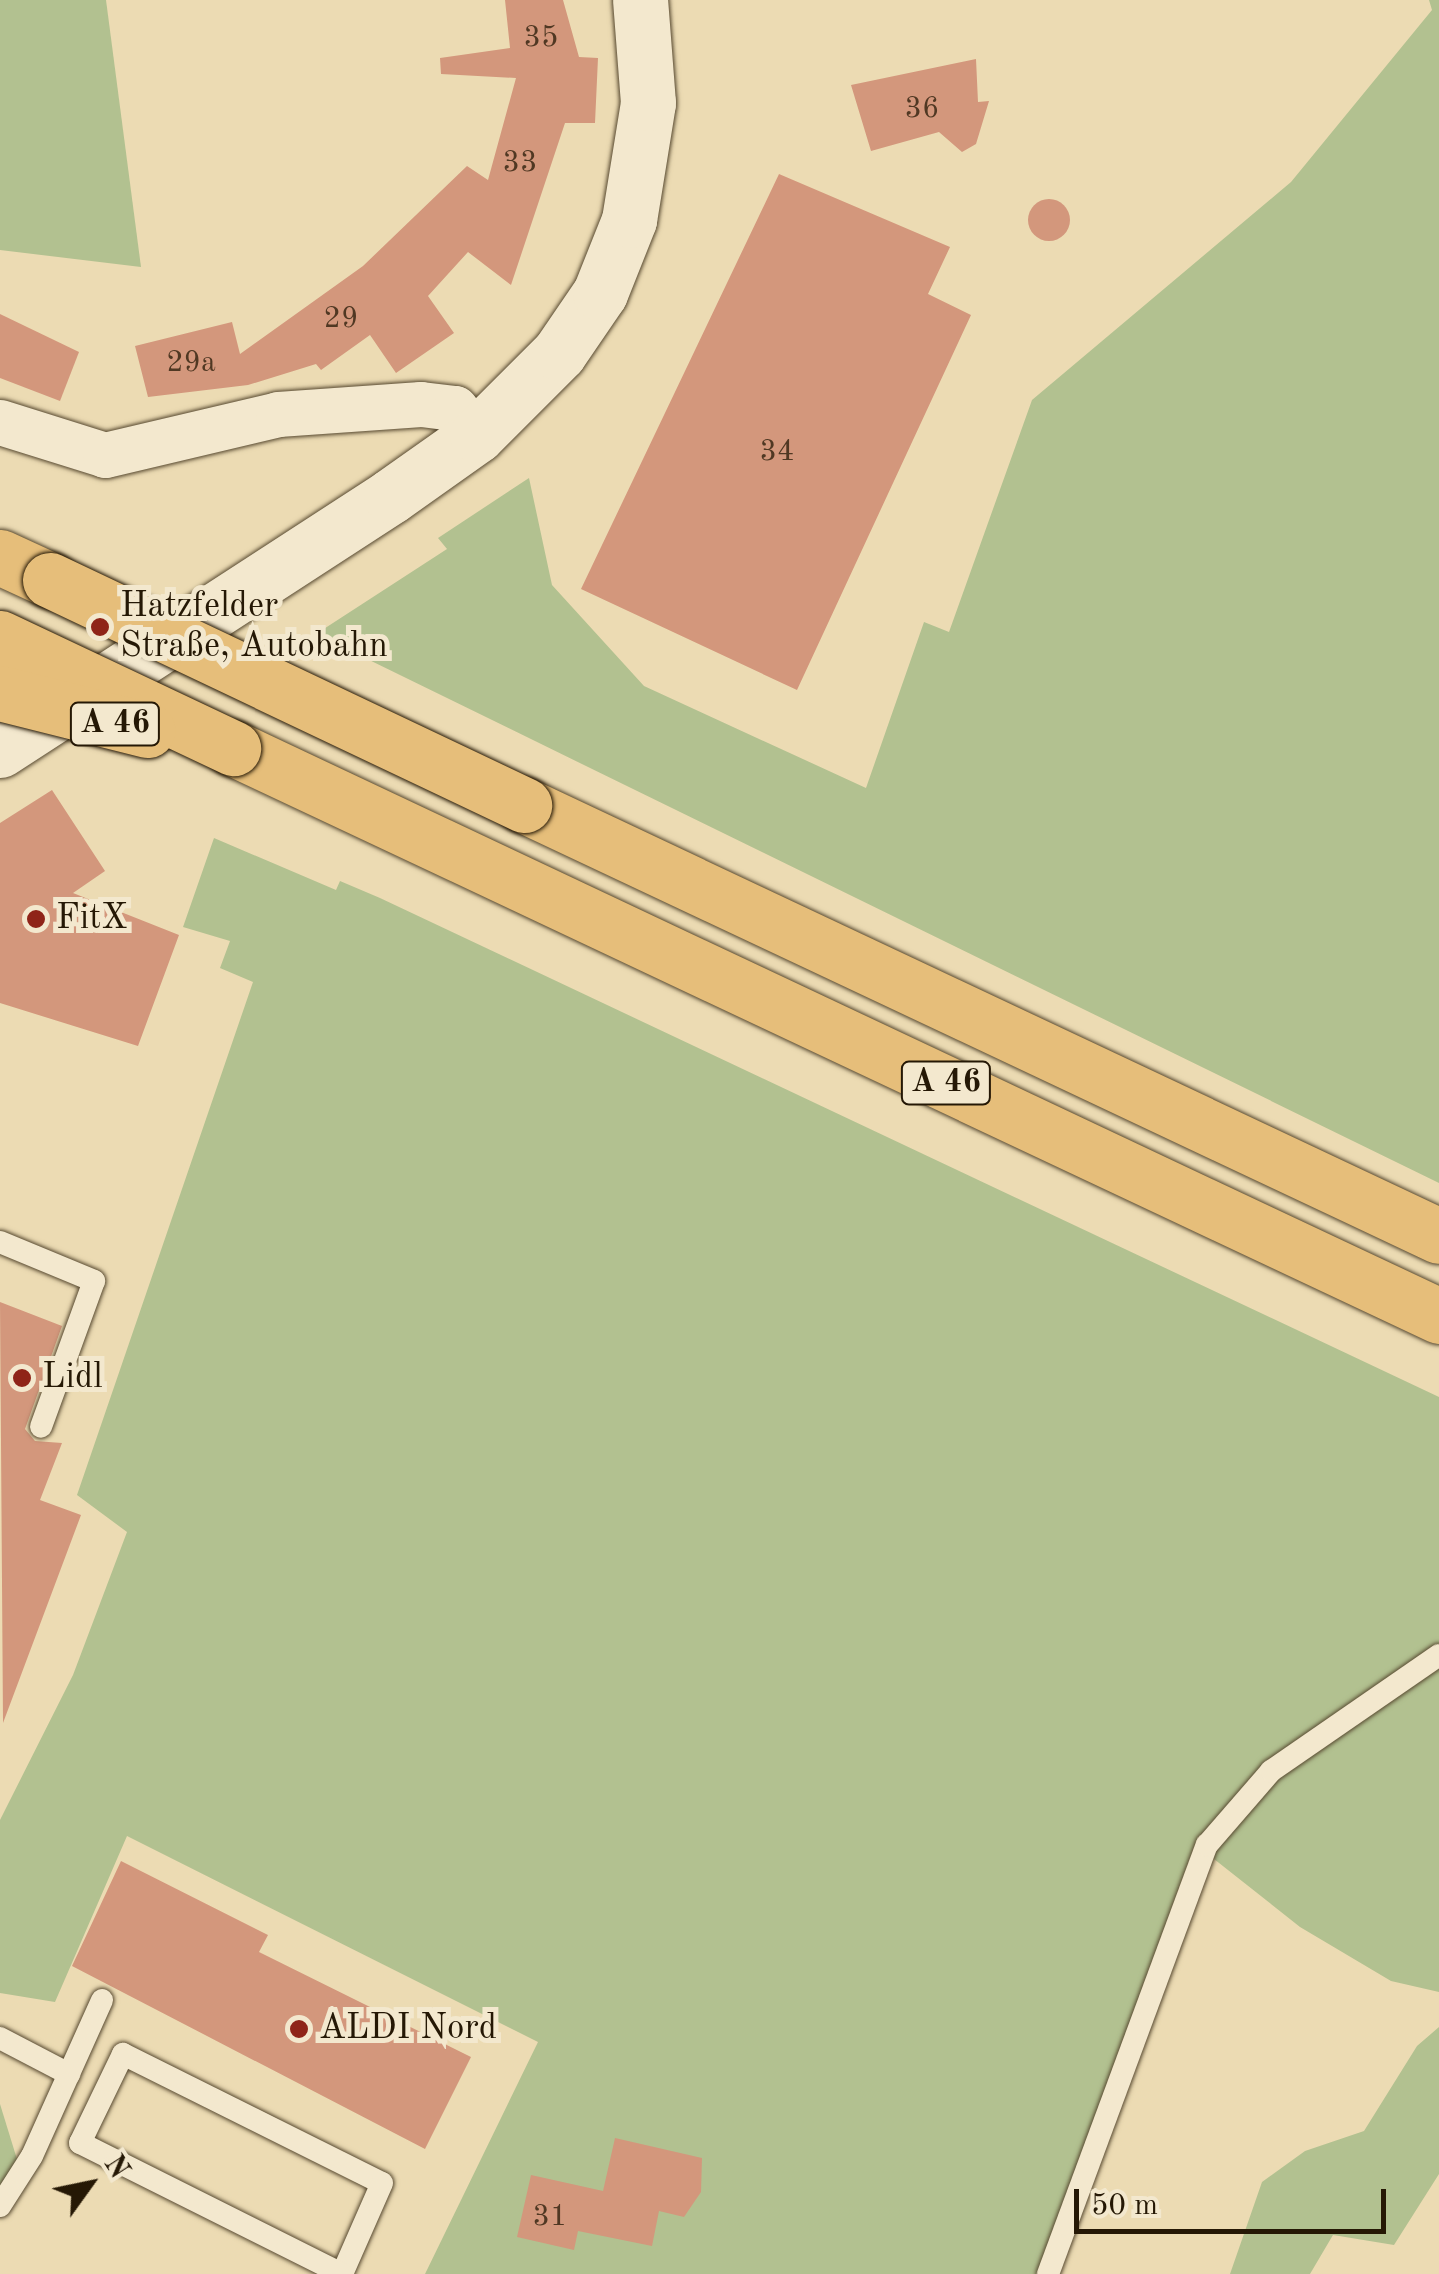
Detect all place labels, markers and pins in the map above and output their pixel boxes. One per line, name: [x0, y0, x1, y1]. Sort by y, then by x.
place label: Hatzfelder Straße, Autobahn: [120, 586, 388, 668]
marker: Hatzfelder Straße, Autobahn: [89, 616, 111, 638]
place label: FitX: [56, 898, 128, 940]
marker: FitX: [25, 908, 47, 930]
place label: Lidl: [42, 1357, 103, 1399]
marker: Lidl: [11, 1367, 33, 1389]
place label: ALDI Nord: [319, 2008, 497, 2050]
marker: ALDI Nord: [288, 2018, 310, 2040]

